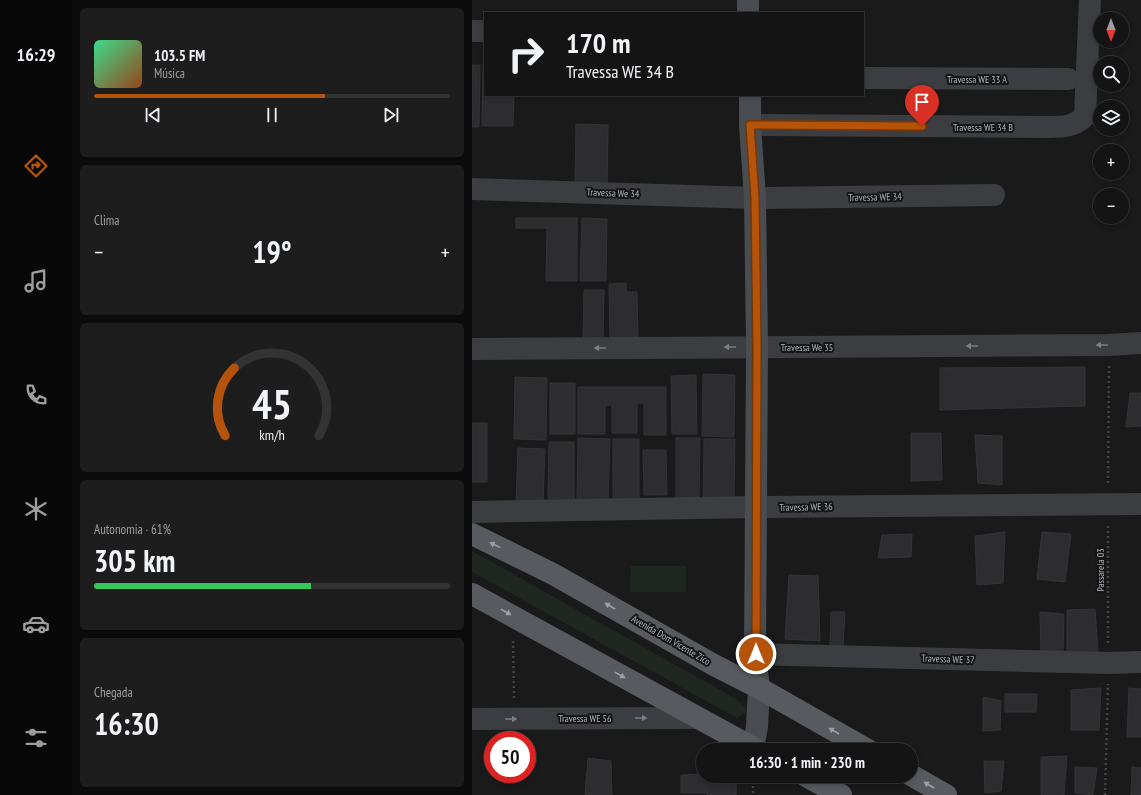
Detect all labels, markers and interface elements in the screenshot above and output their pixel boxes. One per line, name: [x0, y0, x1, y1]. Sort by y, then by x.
north arrow: [1093, 12, 1129, 48]
map controls: [1093, 12, 1129, 224]
text: 170 m: [566, 24, 630, 61]
icon: right: [500, 28, 552, 80]
text: 16:29: [17, 43, 55, 66]
text: 103.5 FM: [154, 46, 205, 65]
button: search: [1093, 56, 1129, 92]
text: Travessa WE 34 B: [566, 60, 674, 83]
text: Música: [154, 65, 185, 82]
street label: Travessa WE 33 A: [947, 73, 1007, 86]
pin: [905, 85, 939, 126]
icon: arrive: [911, 91, 933, 113]
button: layers: [1093, 100, 1129, 136]
icon: previous: [142, 104, 164, 126]
icon: pause: [261, 104, 283, 126]
icon: next: [380, 104, 402, 126]
street label: Travessa WE 34 B: [953, 121, 1013, 134]
button: +: [1093, 144, 1129, 180]
icon: directions: [22, 152, 50, 180]
street label: Travessa We 34: [586, 186, 640, 200]
button: −: [1093, 188, 1129, 224]
street label: Travessa WE 34: [848, 190, 902, 204]
text: Clima: [94, 212, 119, 229]
text: 19°: [252, 232, 292, 271]
text: −: [94, 238, 103, 266]
text: +: [441, 238, 450, 266]
icon: music: [22, 267, 50, 295]
street label: Travessa We 35: [781, 341, 833, 354]
one-way arrow: [1095, 342, 1108, 348]
one-way arrow: [965, 343, 978, 349]
one-way arrow: [723, 344, 736, 350]
one-way arrow: [593, 345, 606, 351]
text: 45: [252, 376, 292, 429]
icon: phone: [22, 381, 50, 409]
text: km/h: [259, 424, 285, 443]
icon: climate: [22, 495, 50, 523]
street label: Travessa WE 36: [779, 500, 833, 514]
text: Autonomia · 61%: [94, 521, 171, 538]
text: 305 km: [94, 541, 175, 580]
one-way arrow: [490, 542, 501, 548]
street label: Passarela 03: [1094, 548, 1107, 592]
one-way arrow: [604, 603, 616, 610]
one-way arrow: [500, 609, 512, 616]
icon: car: [22, 610, 50, 638]
street label: Avenida Dom Vicente Zico: [629, 612, 713, 668]
position arrow: [735, 633, 777, 675]
street label: Travessa WE 37: [921, 652, 975, 666]
one-way arrow: [614, 672, 626, 679]
text: Chegada: [94, 684, 133, 701]
text: 16:30: [94, 704, 159, 743]
street label: Travessa WE 56: [558, 712, 612, 725]
one-way arrow: [635, 715, 648, 721]
one-way arrow: [505, 716, 518, 722]
icon: filters: [22, 724, 50, 752]
one-way arrow: [828, 727, 840, 734]
speed limit sign: 50: [484, 731, 536, 783]
text: 16:30 · 1 min · 230 m: [749, 753, 865, 772]
one-way arrow: [923, 781, 935, 788]

